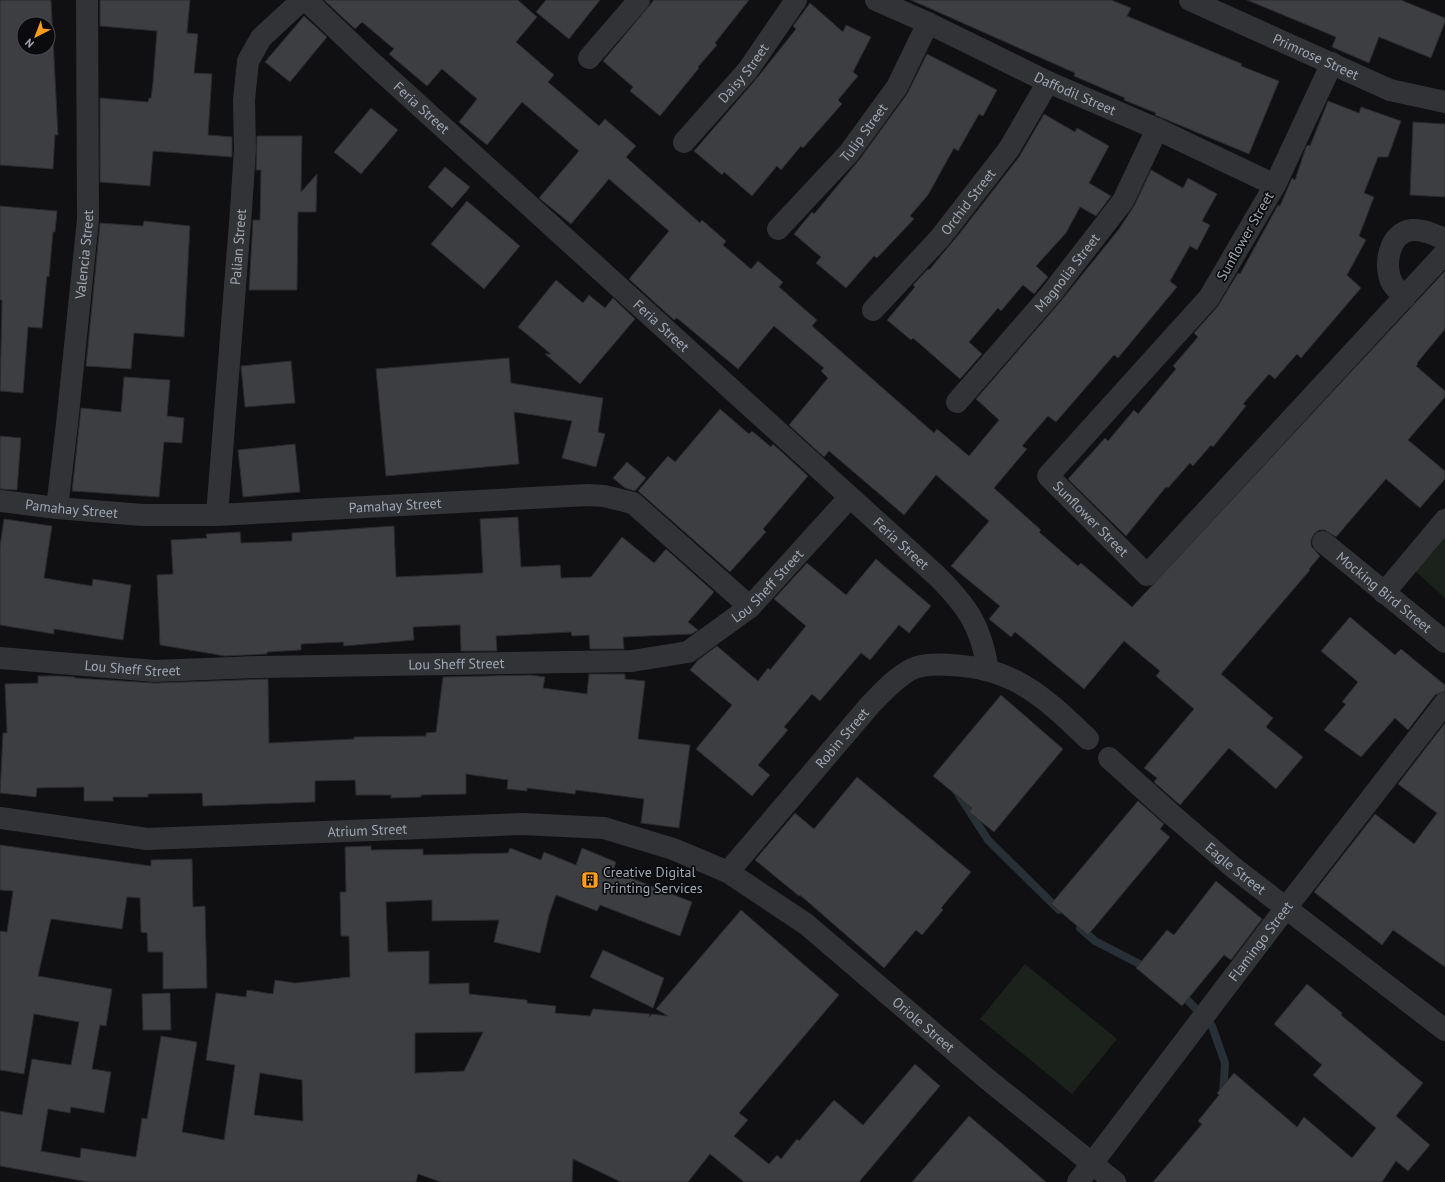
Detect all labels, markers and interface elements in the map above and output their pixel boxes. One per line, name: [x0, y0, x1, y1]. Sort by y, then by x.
north arrow: [16, 16, 56, 56]
street label: Primrose Street: [1270, 30, 1362, 84]
text: N: [22, 36, 37, 51]
street label: Daisy Street: [714, 40, 773, 107]
street label: Daffodil Street: [1031, 68, 1119, 119]
street label: Feria Street: [390, 78, 454, 138]
street label: Tulip Street: [836, 99, 891, 166]
street label: Orchid Street: [937, 165, 999, 239]
street label: Sunflower Street: [1212, 188, 1278, 284]
street label: Palian Street: [226, 208, 250, 286]
street label: Valencia Street: [71, 210, 97, 301]
street label: Magnolia Street: [1031, 229, 1104, 316]
street label: Feria Street: [630, 296, 693, 356]
street label: Sunflower Street: [1049, 477, 1133, 561]
street label: Pamahay Street: [348, 494, 442, 517]
street label: Pamahay Street: [24, 495, 119, 522]
street label: Feria Street: [869, 513, 933, 574]
street label: Lou Sheff Street: [728, 545, 807, 627]
street label: Mocking Bird Street: [1333, 548, 1436, 637]
street label: Lou Sheff Street: [408, 654, 505, 674]
street label: Lou Sheff Street: [84, 656, 181, 680]
street label: Robin Street: [811, 704, 873, 772]
street label: Atrium Street: [327, 820, 408, 841]
street label: Eagle Street: [1202, 838, 1270, 898]
place label: Creative Digital Printing Services: [603, 863, 703, 897]
building icon: Creative Digital Printing Services: [580, 870, 600, 890]
street label: Flamingo Street: [1224, 898, 1297, 985]
street label: Oriole Street: [889, 993, 959, 1056]

